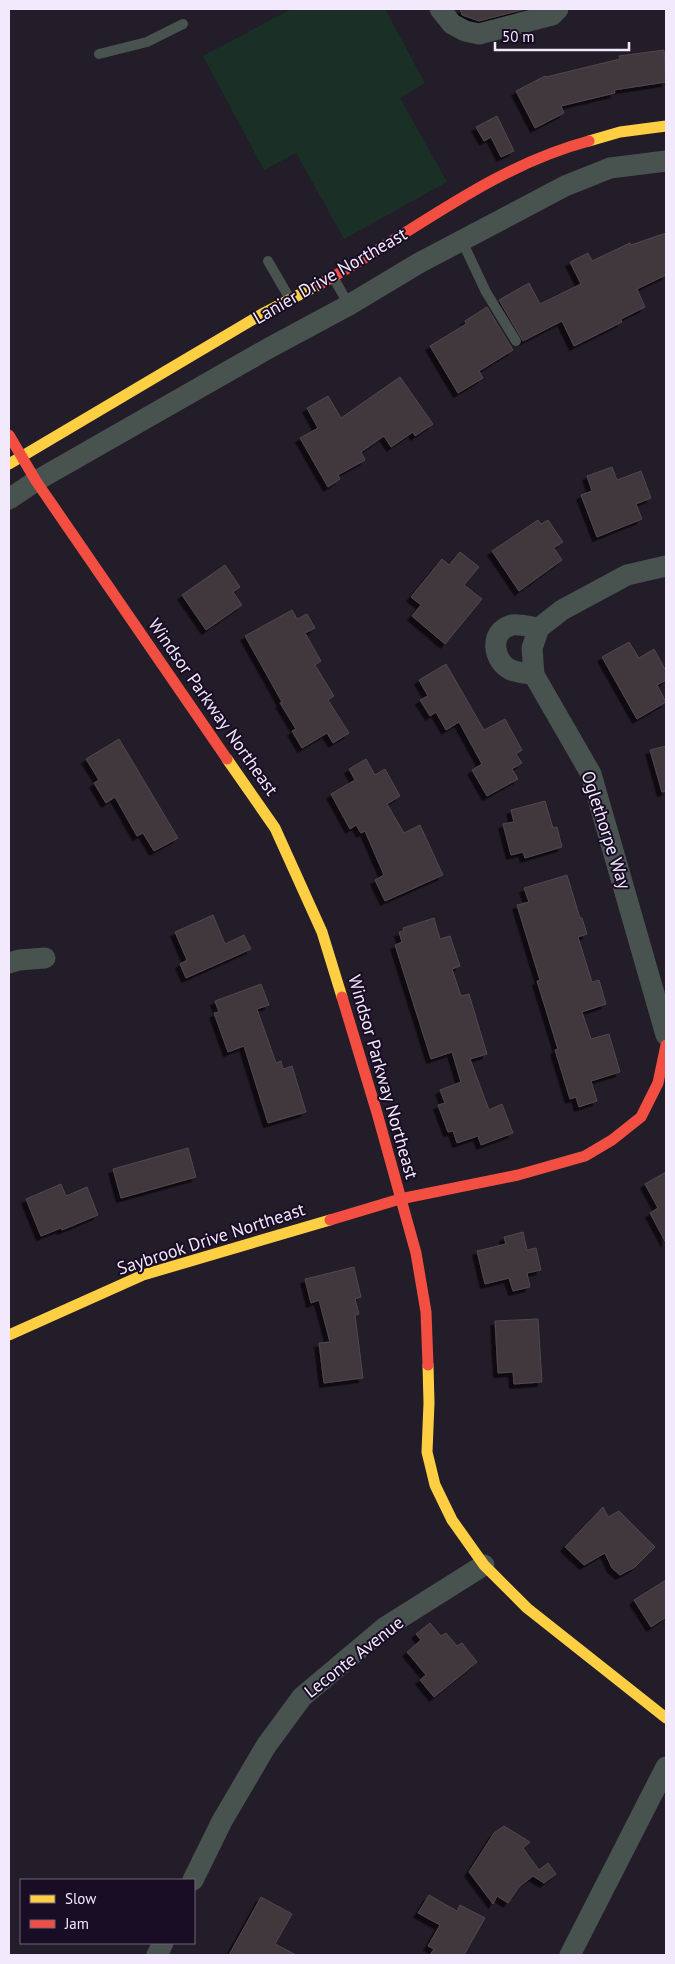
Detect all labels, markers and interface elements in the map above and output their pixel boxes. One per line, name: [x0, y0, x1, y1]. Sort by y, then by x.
scale bar: [495, 20, 629, 52]
text: 50 m: [502, 27, 535, 46]
street label: Lanier Drive Northeast: [249, 222, 411, 329]
street label: Windsor Parkway Northeast: [143, 614, 283, 800]
street label: Oglethorpe Way: [577, 768, 637, 892]
street label: Windsor Parkway Northeast: [343, 972, 424, 1182]
street label: Saybrook Drive Northeast: [114, 1197, 308, 1280]
street label: Leconte Avenue: [299, 1611, 408, 1703]
legend: [20, 1879, 195, 1944]
text: Slow: [65, 1889, 96, 1908]
text: Jam: [64, 1914, 89, 1933]

